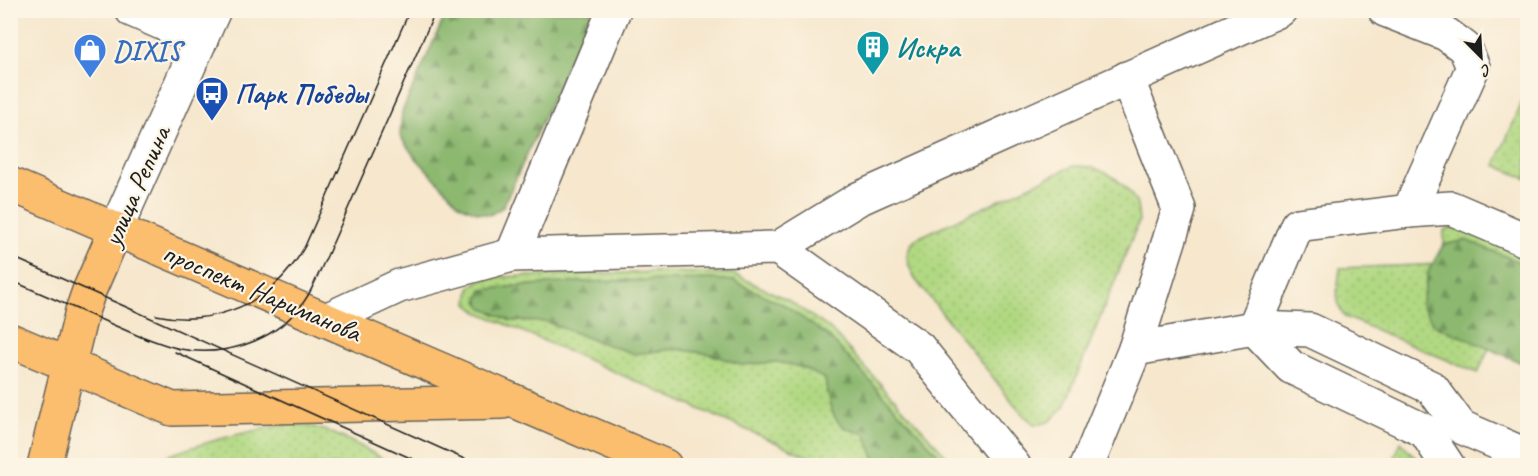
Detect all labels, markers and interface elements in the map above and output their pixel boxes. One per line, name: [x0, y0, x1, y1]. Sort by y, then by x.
north arrow: [1451, 27, 1511, 87]
building icon: Искра: [855, 29, 891, 76]
place label: Искра: [896, 30, 962, 65]
shop icon: DIXIS: [72, 32, 108, 79]
place label: DIXIS: [113, 33, 186, 68]
text: С: [1477, 59, 1494, 81]
bus stop icon: Парк Победы: [194, 75, 230, 122]
place label: Парк Победы: [235, 76, 370, 111]
street label: улица Репина: [93, 118, 179, 253]
street label: проспект Нариманова: [158, 234, 368, 350]

